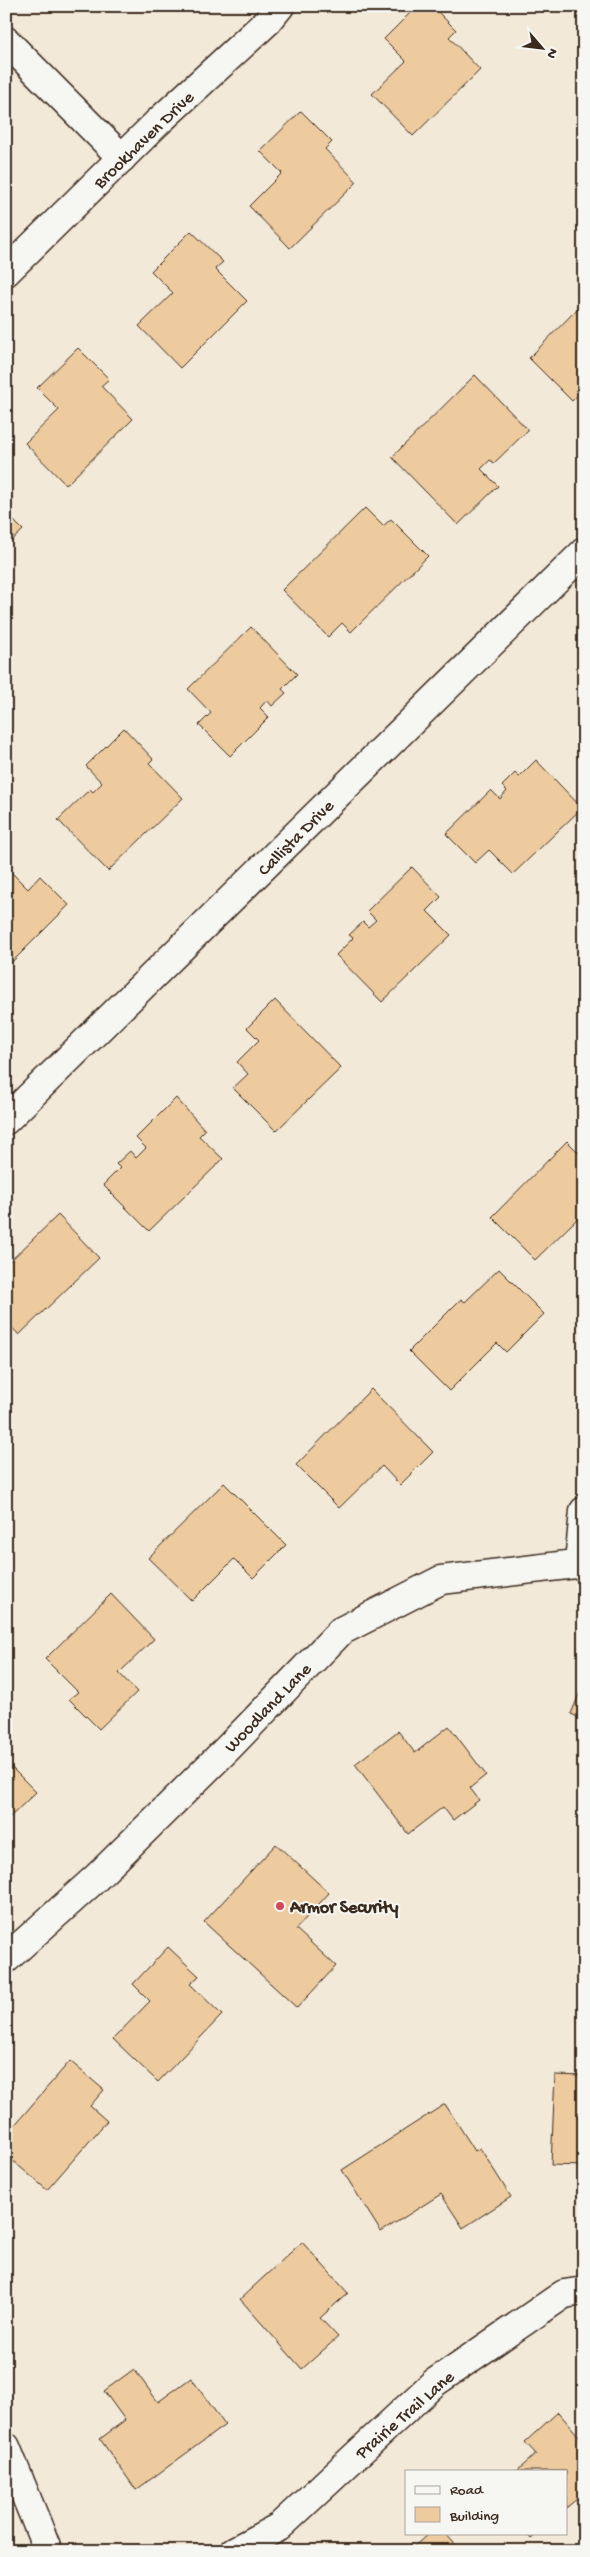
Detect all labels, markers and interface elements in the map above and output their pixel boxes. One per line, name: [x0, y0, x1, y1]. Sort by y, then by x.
north arrow: [518, 22, 568, 72]
text: N: [542, 45, 561, 61]
street label: Brookhaven Drive: [90, 87, 200, 195]
street label: Callista Drive: [254, 796, 340, 881]
street label: Woodland Lane: [221, 1659, 317, 1758]
place label: Armor Security: [289, 1898, 399, 1919]
marker: Armor Security: [274, 1900, 286, 1912]
street label: Prairie Trail Lane: [351, 2367, 460, 2465]
legend: [405, 2470, 568, 2534]
text: Road: [450, 2482, 484, 2500]
text: Building: [449, 2508, 499, 2526]

